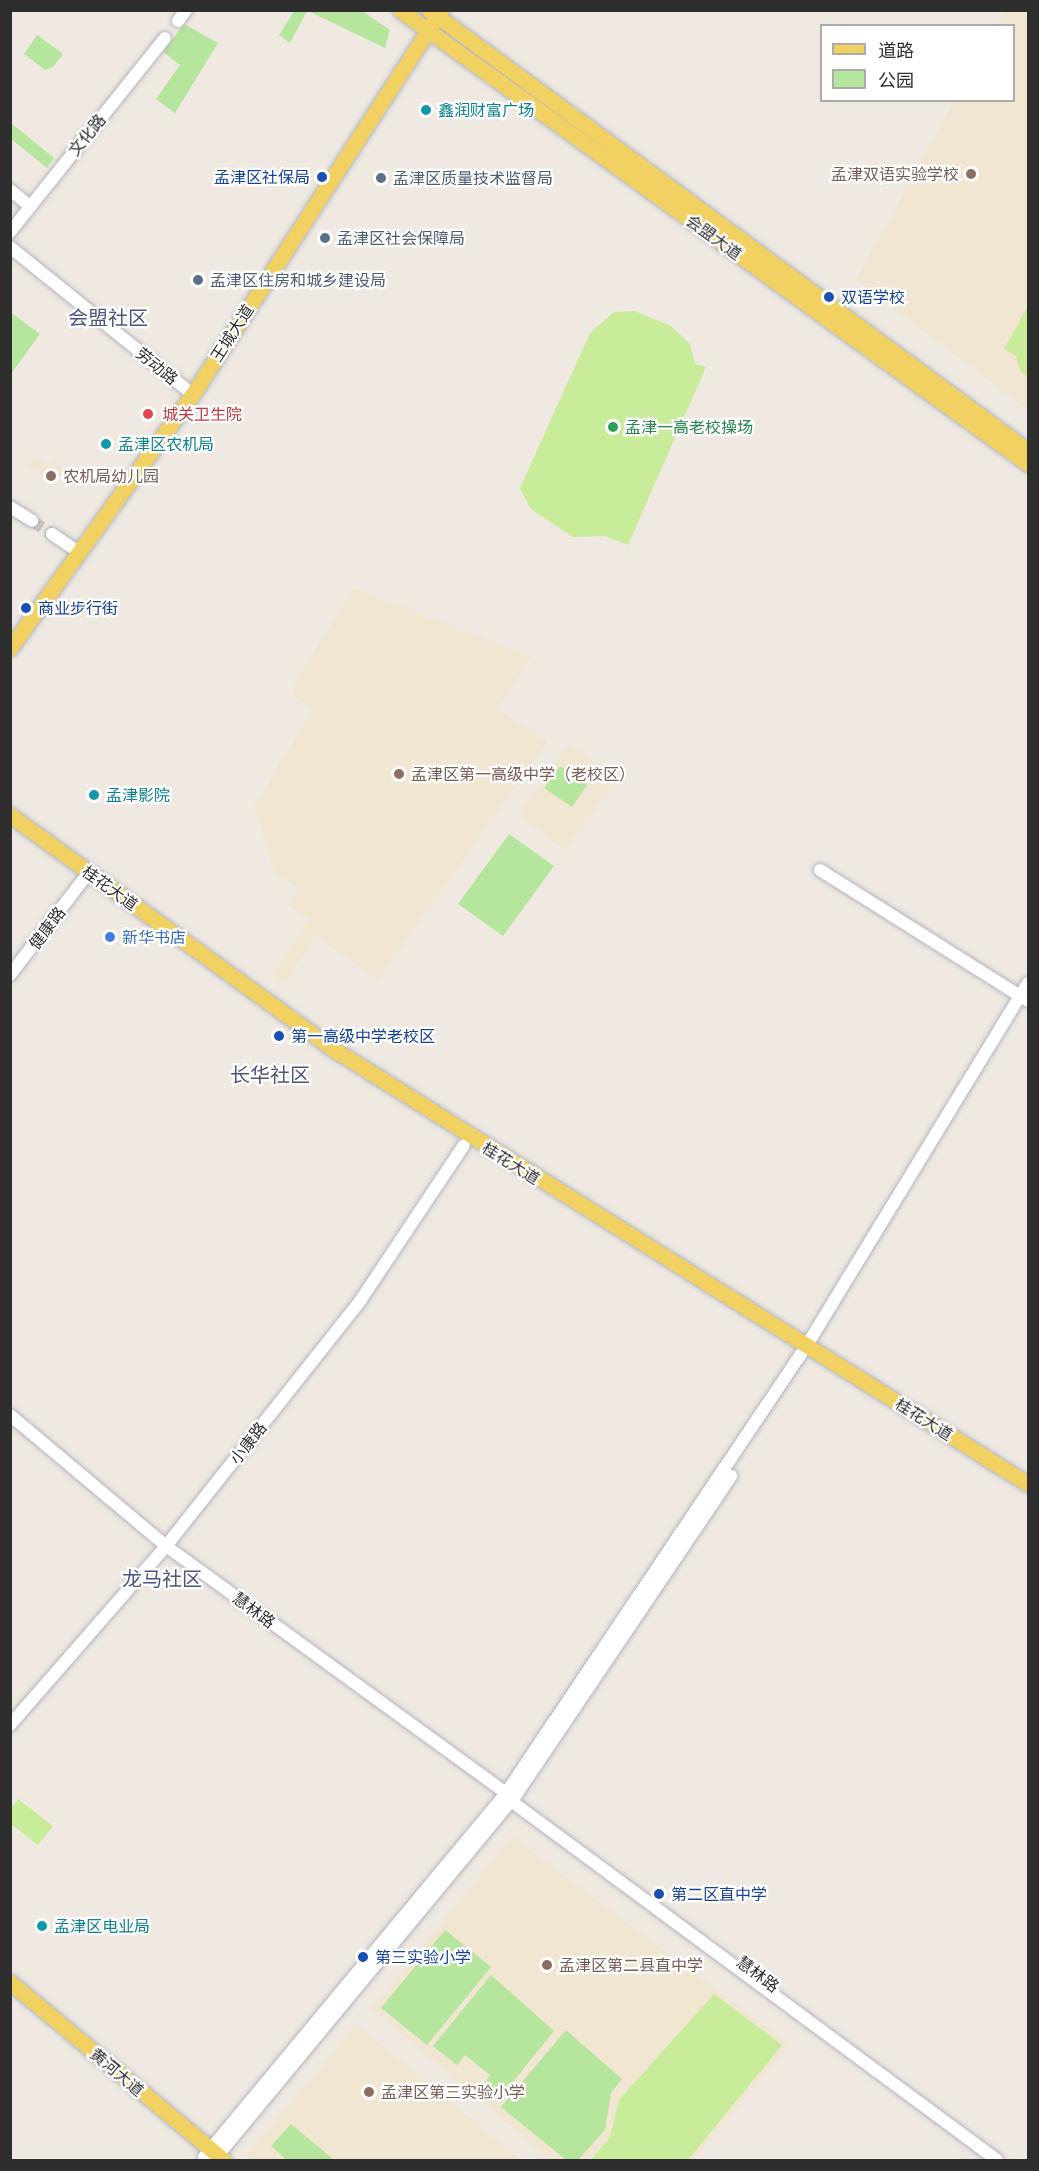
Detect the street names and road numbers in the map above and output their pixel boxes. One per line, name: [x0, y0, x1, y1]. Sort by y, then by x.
street label: 文化路: [64, 110, 110, 160]
street label: 会盟大道: [682, 210, 746, 264]
street label: 王城大道: [207, 301, 257, 365]
street label: 劳动路: [132, 343, 182, 389]
street label: 桂花大道: [78, 861, 142, 915]
street label: 健康路: [25, 903, 69, 953]
street label: 桂花大道: [479, 1138, 543, 1188]
street label: 桂花大道: [892, 1394, 956, 1444]
street label: 小康路: [226, 1418, 270, 1468]
street label: 慧林路: [229, 1588, 279, 1632]
street label: 慧林路: [733, 1952, 783, 1996]
street label: 黄河大道: [86, 2044, 148, 2100]

